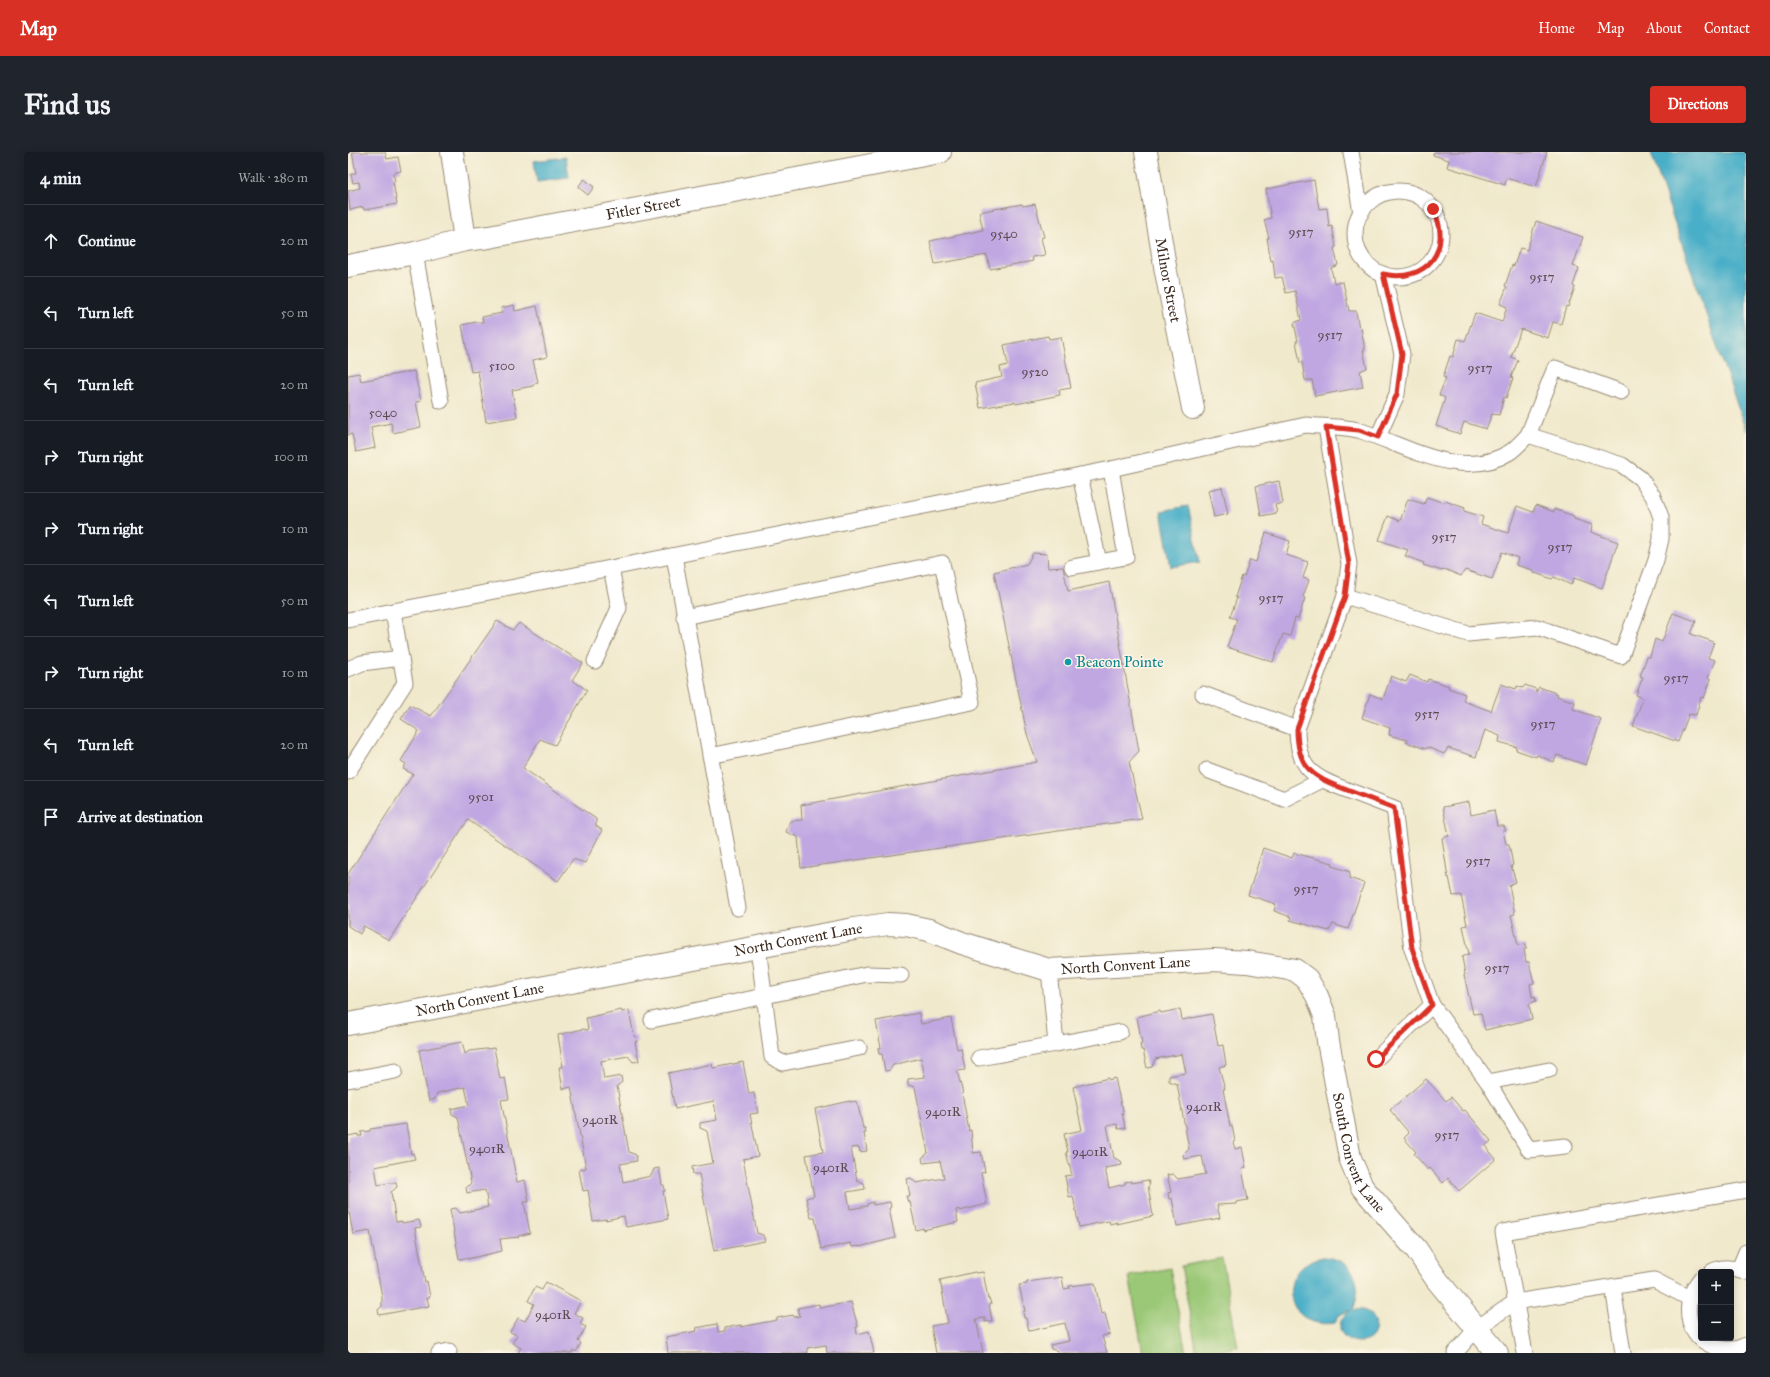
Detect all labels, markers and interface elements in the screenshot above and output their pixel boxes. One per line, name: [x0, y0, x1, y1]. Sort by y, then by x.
text: Map: [20, 17, 57, 40]
text: Home: [1538, 20, 1575, 37]
text: Map: [1597, 20, 1624, 37]
text: About: [1646, 20, 1682, 37]
text: Contact: [1704, 20, 1750, 37]
button: Directions: [1650, 86, 1746, 123]
text: Find us: [24, 87, 110, 122]
text: 4 min: [40, 168, 81, 189]
text: Walk · 280 m: [238, 170, 308, 186]
street label: Fitler Street: [604, 192, 683, 224]
route end: [1424, 200, 1442, 218]
house number: 9517: [1288, 224, 1314, 240]
house number: 9540: [990, 226, 1018, 242]
icon: ahead: [40, 230, 62, 252]
text: Continue: [78, 232, 136, 250]
text: 20 m: [280, 233, 308, 249]
street label: Milnor Street: [1151, 237, 1185, 325]
house number: 9517: [1529, 269, 1555, 285]
icon: left: [40, 302, 62, 324]
text: Turn left: [78, 304, 134, 322]
text: 50 m: [281, 305, 308, 321]
house number: 9517: [1317, 327, 1343, 343]
house number: 5100: [489, 358, 515, 374]
house number: 9517: [1467, 360, 1493, 376]
house number: 9520: [1021, 364, 1049, 380]
icon: left: [40, 374, 62, 396]
text: Turn left: [78, 376, 134, 394]
text: 20 m: [280, 377, 308, 393]
house number: 5040: [369, 405, 397, 421]
icon: right: [40, 446, 62, 468]
text: Turn right: [78, 448, 143, 466]
text: 100 m: [274, 449, 308, 465]
icon: right: [40, 518, 62, 540]
text: Turn right: [78, 520, 143, 538]
text: 10 m: [282, 521, 308, 537]
house number: 9517: [1431, 529, 1457, 545]
house number: 9517: [1547, 539, 1573, 555]
icon: left: [40, 590, 62, 612]
house number: 9517: [1258, 590, 1284, 606]
text: Turn left: [78, 592, 134, 610]
text: 50 m: [281, 593, 308, 609]
place label: Beacon Pointe: [1076, 653, 1163, 671]
marker: Beacon Pointe: [1063, 657, 1073, 667]
icon: right: [40, 662, 62, 684]
text: Turn right: [78, 664, 143, 682]
text: 10 m: [282, 665, 308, 681]
house number: 9517: [1663, 670, 1689, 686]
house number: 9517: [1414, 706, 1440, 722]
house number: 9517: [1530, 716, 1556, 732]
icon: left: [40, 734, 62, 756]
text: Turn left: [78, 736, 134, 754]
text: 20 m: [280, 737, 308, 753]
house number: 9501: [468, 789, 494, 805]
icon: arrive: [40, 806, 62, 828]
text: Arrive at destination: [78, 808, 203, 826]
house number: 9517: [1465, 853, 1491, 869]
house number: 9517: [1293, 881, 1319, 897]
street label: North Convent Lane: [733, 919, 863, 960]
street label: North Convent Lane: [1060, 952, 1191, 978]
house number: 9517: [1484, 960, 1510, 976]
street label: North Convent Lane: [414, 978, 545, 1020]
route start: [1367, 1050, 1385, 1068]
street label: South Convent Lane: [1329, 1091, 1389, 1216]
house number: 9401R: [1186, 1099, 1223, 1115]
house number: 9401R: [925, 1104, 962, 1120]
house number: 9401R: [582, 1112, 619, 1128]
house number: 9517: [1434, 1127, 1460, 1143]
house number: 9401R: [469, 1141, 506, 1157]
house number: 9401R: [1072, 1144, 1109, 1160]
house number: 9401R: [813, 1160, 850, 1176]
map controls: [1698, 1269, 1734, 1341]
button: +: [1698, 1269, 1734, 1305]
button: −: [1698, 1305, 1734, 1341]
house number: 9401R: [535, 1307, 572, 1323]

